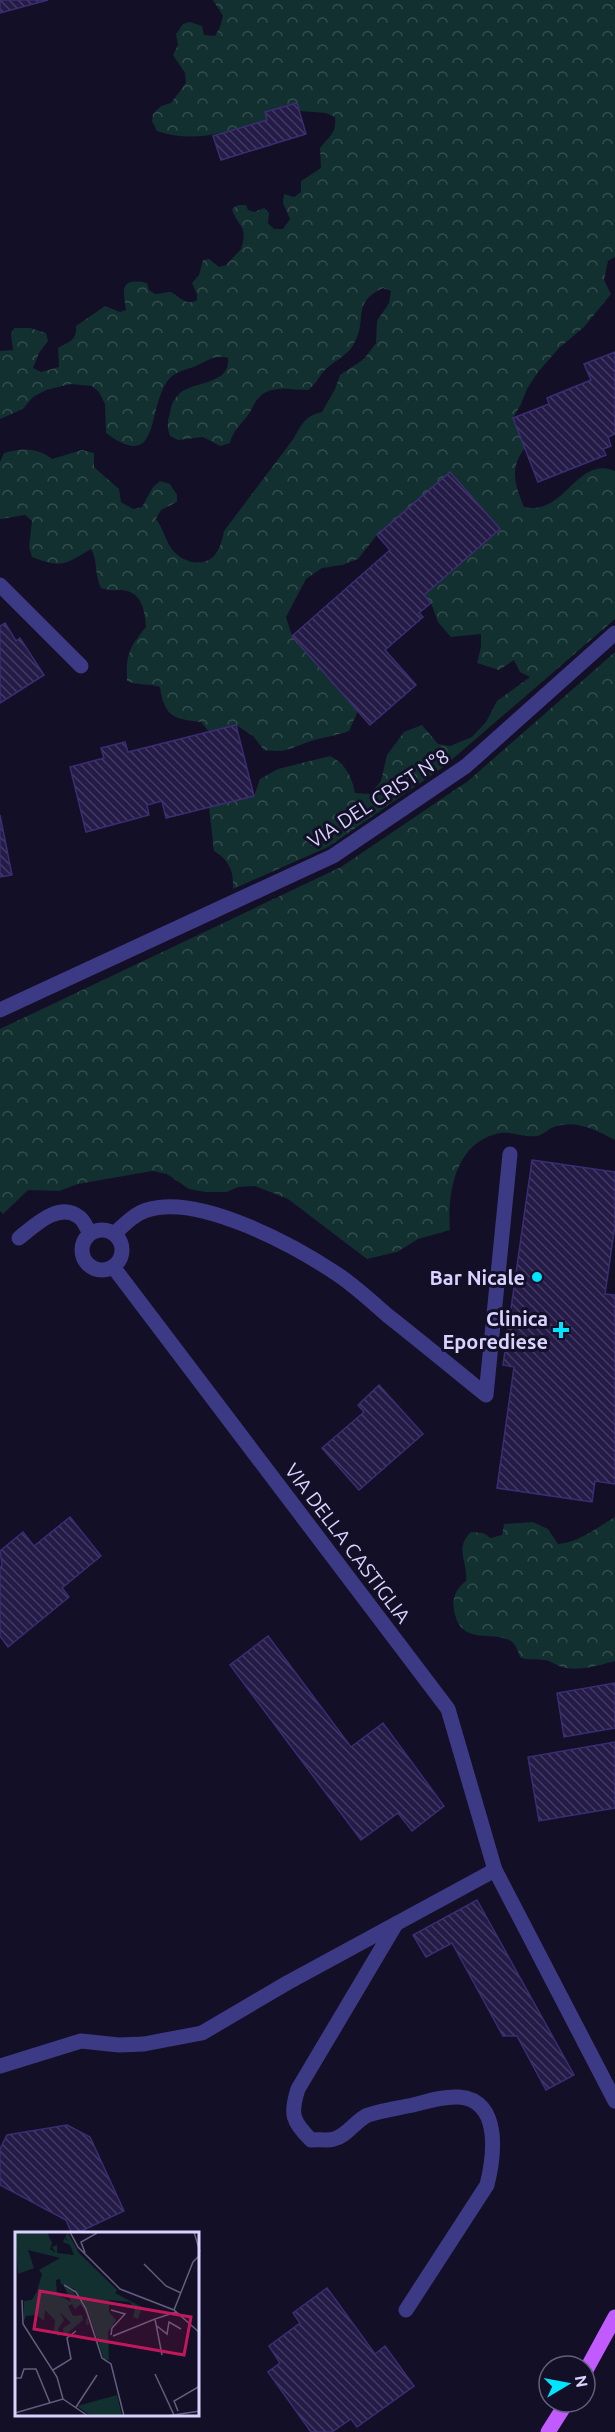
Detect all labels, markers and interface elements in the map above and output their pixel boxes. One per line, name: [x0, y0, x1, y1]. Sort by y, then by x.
street label: VIA DEL CRIST N°8: [303, 744, 453, 852]
place label: Bar Nicale: [430, 1266, 525, 1289]
marker: Bar Nicale: [530, 1270, 544, 1284]
place label: Clinica Eporediese: [442, 1307, 548, 1353]
marker: Clinica Eporediese: [552, 1321, 570, 1339]
street label: VIA DELLA CASTIGLIA: [281, 1459, 415, 1627]
inset map: [15, 2232, 200, 2417]
north arrow: [537, 2354, 597, 2414]
text: N: [572, 2374, 592, 2389]

